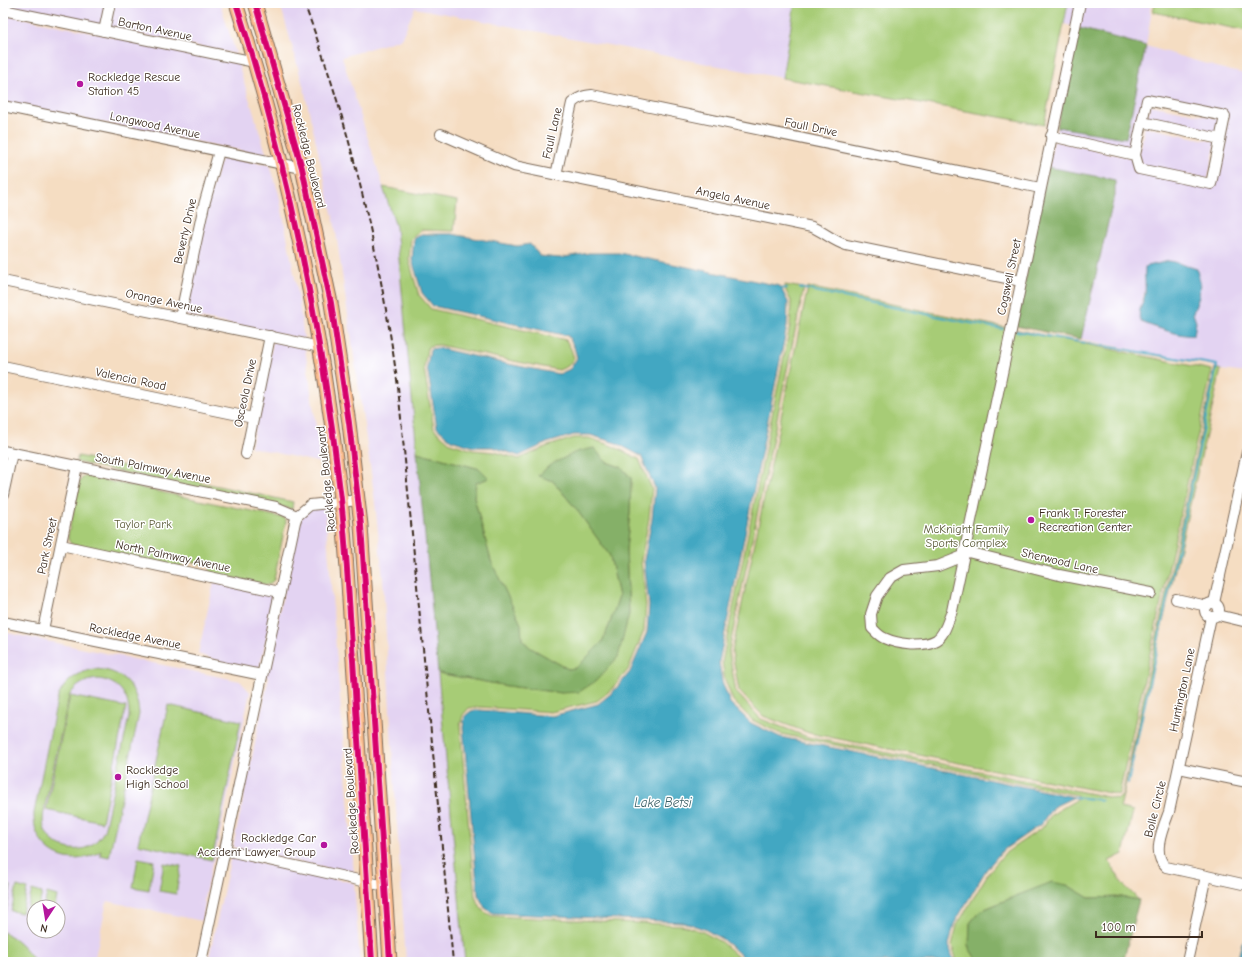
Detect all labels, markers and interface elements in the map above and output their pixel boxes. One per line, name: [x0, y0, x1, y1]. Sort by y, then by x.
street label: Barton Avenue: [117, 14, 193, 44]
place label: Rockledge Rescue Station 45: [88, 70, 180, 98]
marker: Rockledge Rescue Station 45: [75, 79, 85, 89]
street label: Rockledge Boulevard: [289, 103, 329, 209]
street label: Faull Lane: [539, 106, 565, 160]
street label: Longwood Avenue: [109, 109, 201, 141]
street label: Faull Drive: [783, 115, 839, 139]
street label: Angela Avenue: [695, 183, 771, 213]
street label: Beverly Drive: [171, 197, 199, 265]
street label: Cogswell Street: [994, 237, 1024, 316]
street label: Orange Avenue: [124, 286, 204, 316]
street label: Osceola Drive: [231, 358, 259, 428]
street label: Valencia Road: [94, 365, 168, 393]
street label: Rockledge Boulevard: [313, 425, 339, 533]
street label: South Palmway Avenue: [94, 450, 212, 486]
place label: Frank T. Forester Recreation Center: [1039, 506, 1132, 534]
marker: Frank T. Forester Recreation Center: [1026, 515, 1036, 525]
street label: Park Street: [34, 516, 60, 575]
park label: Taylor Park: [114, 517, 172, 531]
park label: McKnight Family Sports Complex: [923, 522, 1009, 550]
street label: North Palmway Avenue: [114, 537, 232, 575]
street label: Sherwood Lane: [1020, 545, 1100, 577]
street label: Rockledge Avenue: [88, 620, 182, 652]
street label: Huntington Lane: [1166, 647, 1198, 733]
street label: Rockledge Boulevard: [340, 747, 362, 855]
place label: Rockledge High School: [126, 763, 188, 791]
marker: Rockledge High School: [113, 772, 123, 782]
street label: Bolle Circle: [1141, 779, 1169, 839]
water label: Lake Betsi: [634, 795, 693, 810]
place label: Rockledge Car Accident Lawyer Group: [197, 831, 316, 859]
marker: Rockledge Car Accident Lawyer Group: [319, 840, 329, 850]
north arrow: [26, 899, 66, 939]
scale bar: [1096, 913, 1202, 939]
text: 100 m: [1102, 920, 1135, 934]
text: N: [39, 921, 49, 935]

